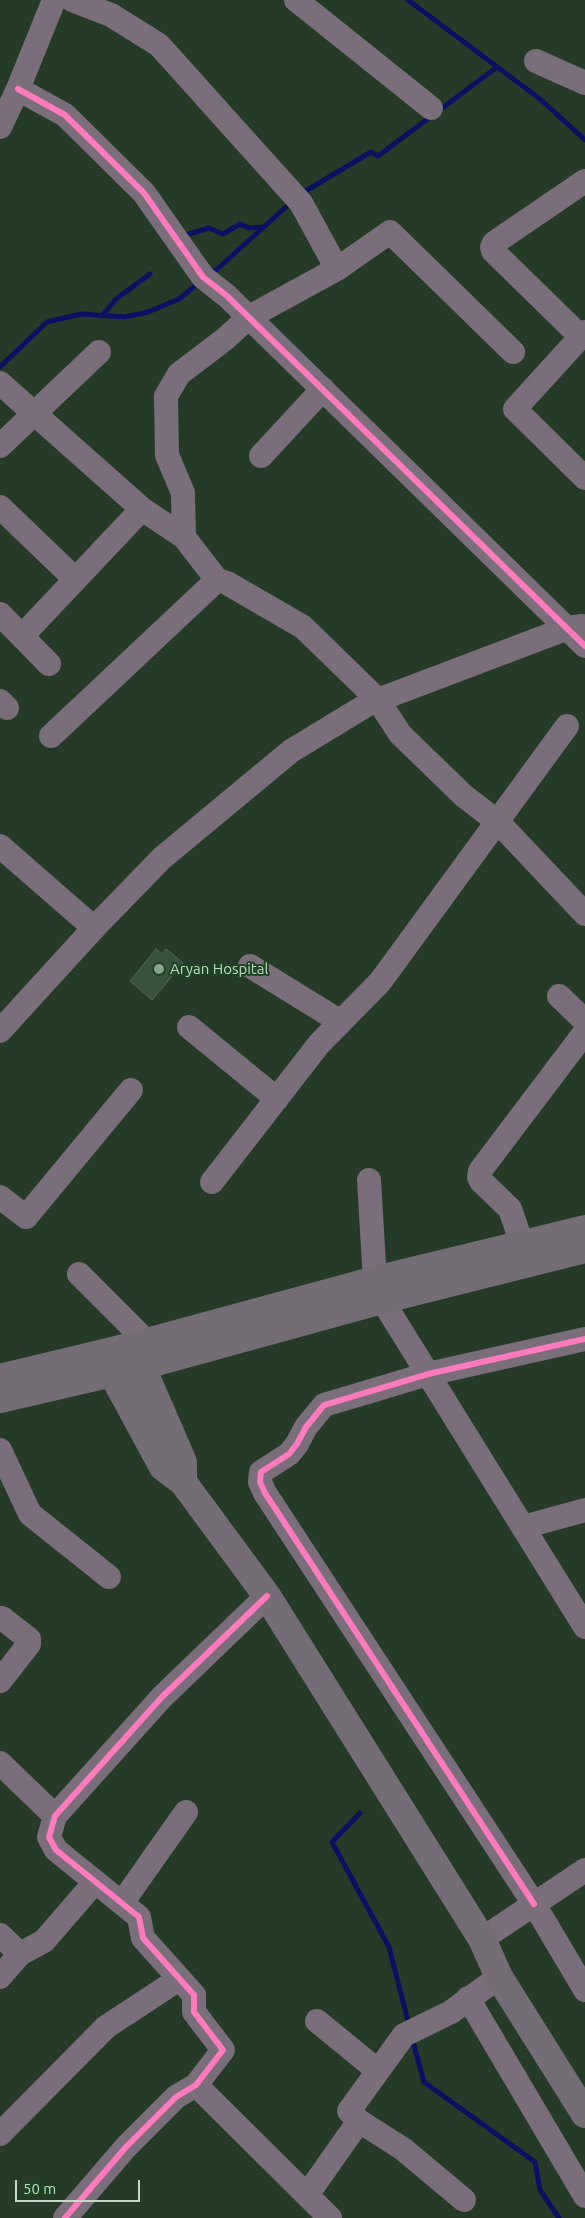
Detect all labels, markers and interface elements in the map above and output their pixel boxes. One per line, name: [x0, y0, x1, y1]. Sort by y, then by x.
place label: Aryan Hospital: [170, 960, 268, 978]
marker: Aryan Hospital: [152, 962, 166, 976]
scale bar: [18, 2170, 142, 2202]
text: 50 m: [23, 2180, 56, 2197]

